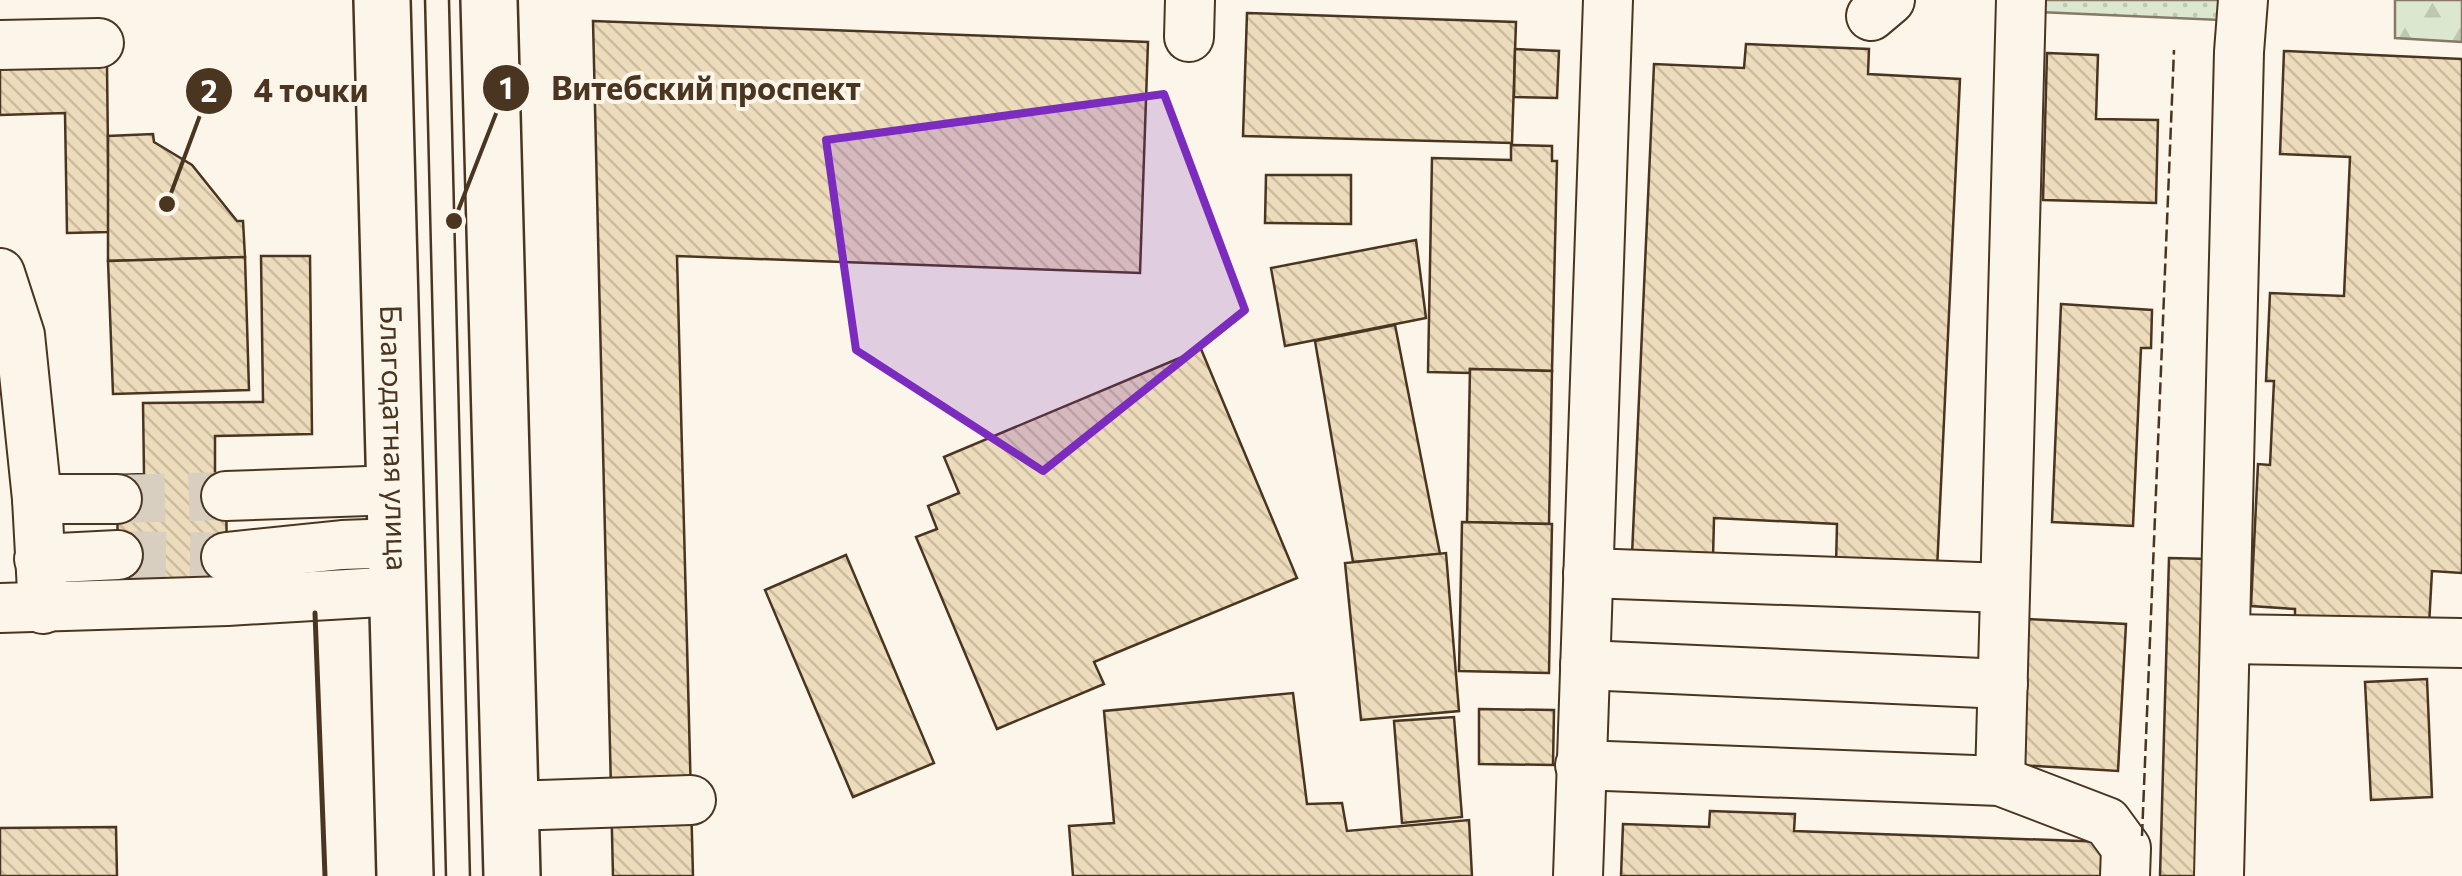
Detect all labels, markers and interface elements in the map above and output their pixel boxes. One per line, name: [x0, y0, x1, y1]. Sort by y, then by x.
callout: Витебский проспект: [481, 57, 881, 119]
callout: 4 точки: [184, 60, 388, 122]
text: Витебский проспект: [551, 67, 861, 107]
text: 1: [499, 68, 513, 105]
text: 4 точки: [254, 69, 368, 109]
text: 2: [200, 71, 218, 108]
street label: Благодатная улица: [374, 304, 418, 571]

